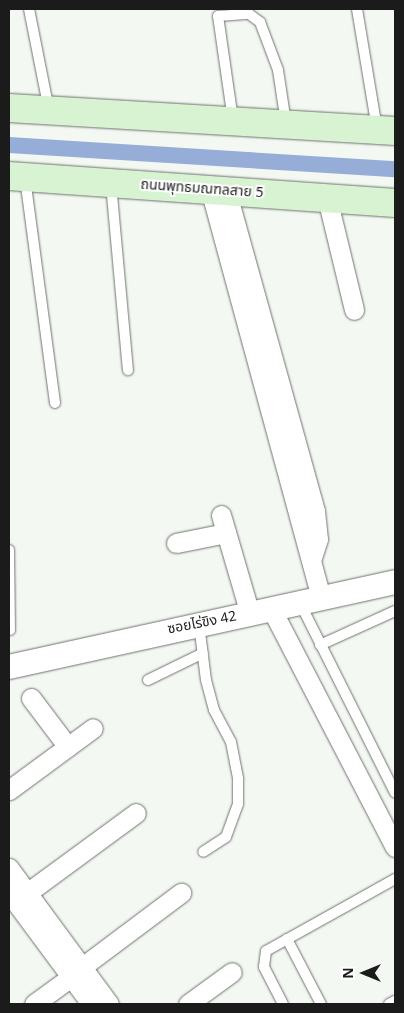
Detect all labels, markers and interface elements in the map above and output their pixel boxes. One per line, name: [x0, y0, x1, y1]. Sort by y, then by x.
street label: ถนนพุทธมณฑลสาย 5: [140, 176, 264, 202]
street label: ซอยไร่ขิง 42: [166, 608, 238, 638]
north arrow: [339, 948, 389, 998]
text: N: [338, 967, 359, 979]

